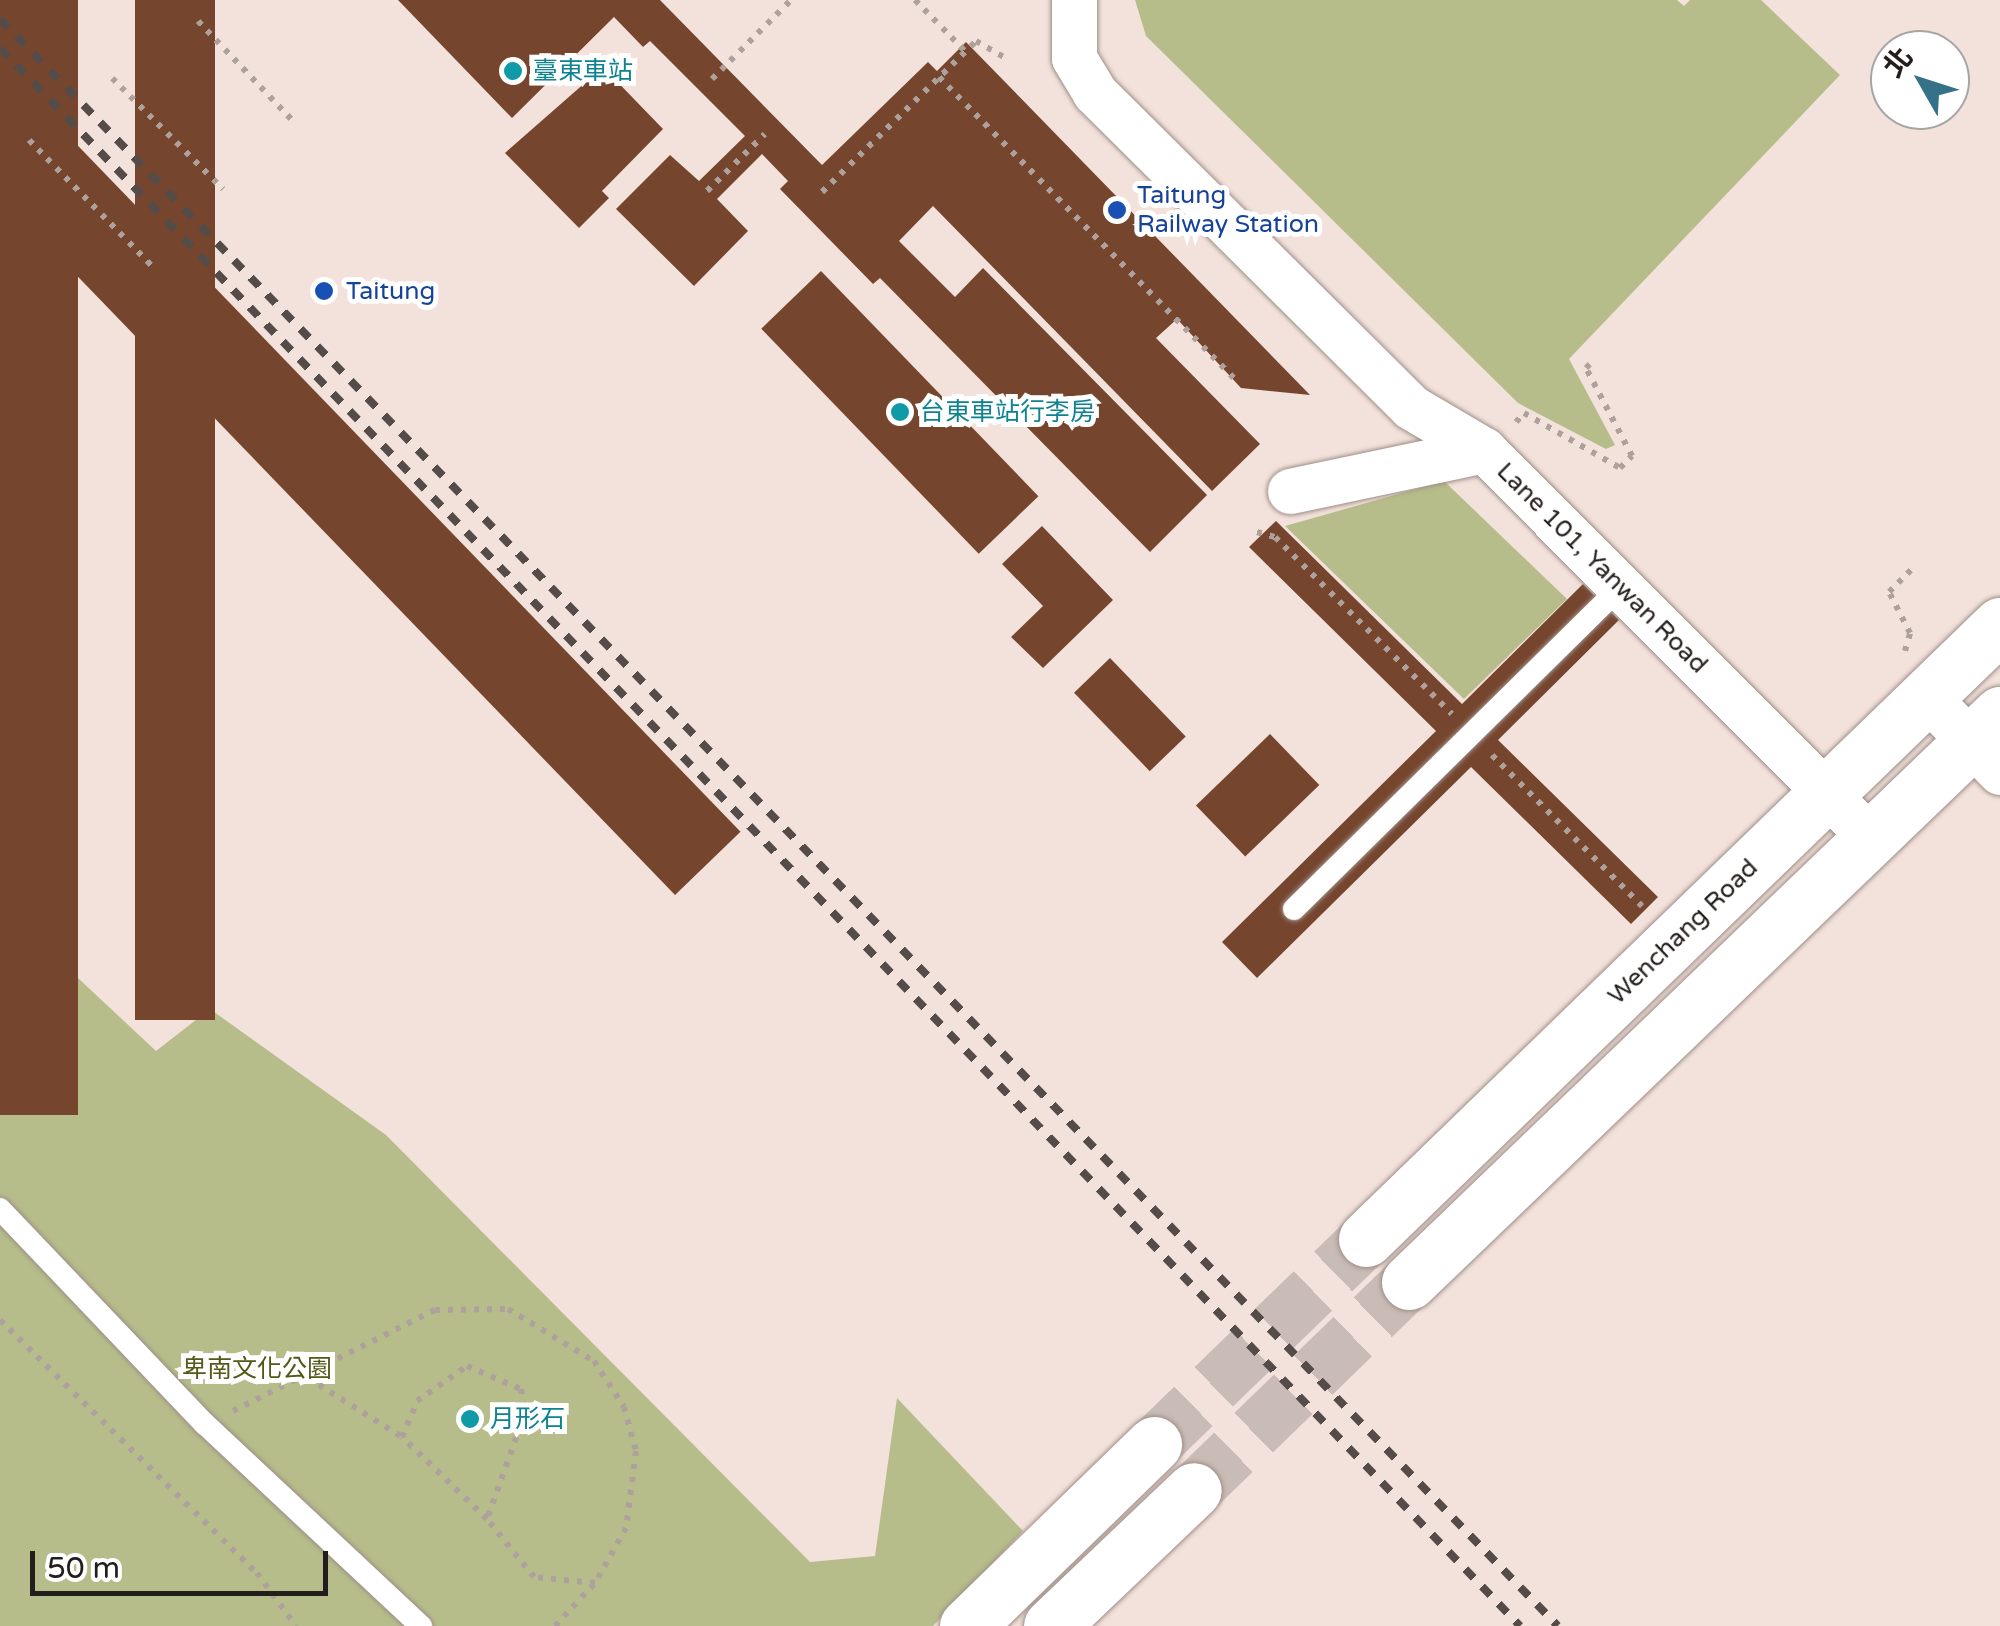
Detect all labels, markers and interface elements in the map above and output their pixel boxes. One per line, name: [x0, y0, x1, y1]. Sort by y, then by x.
north arrow: [1870, 30, 1970, 130]
text: 北: [1876, 41, 1920, 84]
place label: 臺東車站: [533, 56, 633, 86]
marker: 臺東車站: [502, 60, 524, 82]
place label: Taitung Railway Station: [1137, 181, 1319, 240]
marker: Taitung Railway Station: [1106, 199, 1128, 221]
place label: Taitung: [346, 276, 435, 306]
marker: Taitung: [311, 278, 337, 304]
place label: 台東車站行李房: [920, 397, 1095, 427]
marker: 台東車站行李房: [889, 401, 911, 423]
street label: Lane 101, Yanwan Road: [1490, 456, 1714, 680]
street label: Wenchang Road: [1602, 853, 1764, 1011]
park label: 卑南文化公園: [182, 1354, 332, 1384]
place label: 月形石: [490, 1404, 565, 1434]
marker: 月形石: [459, 1408, 481, 1430]
scale bar: [35, 1531, 332, 1593]
text: 50 m: [47, 1550, 120, 1587]

